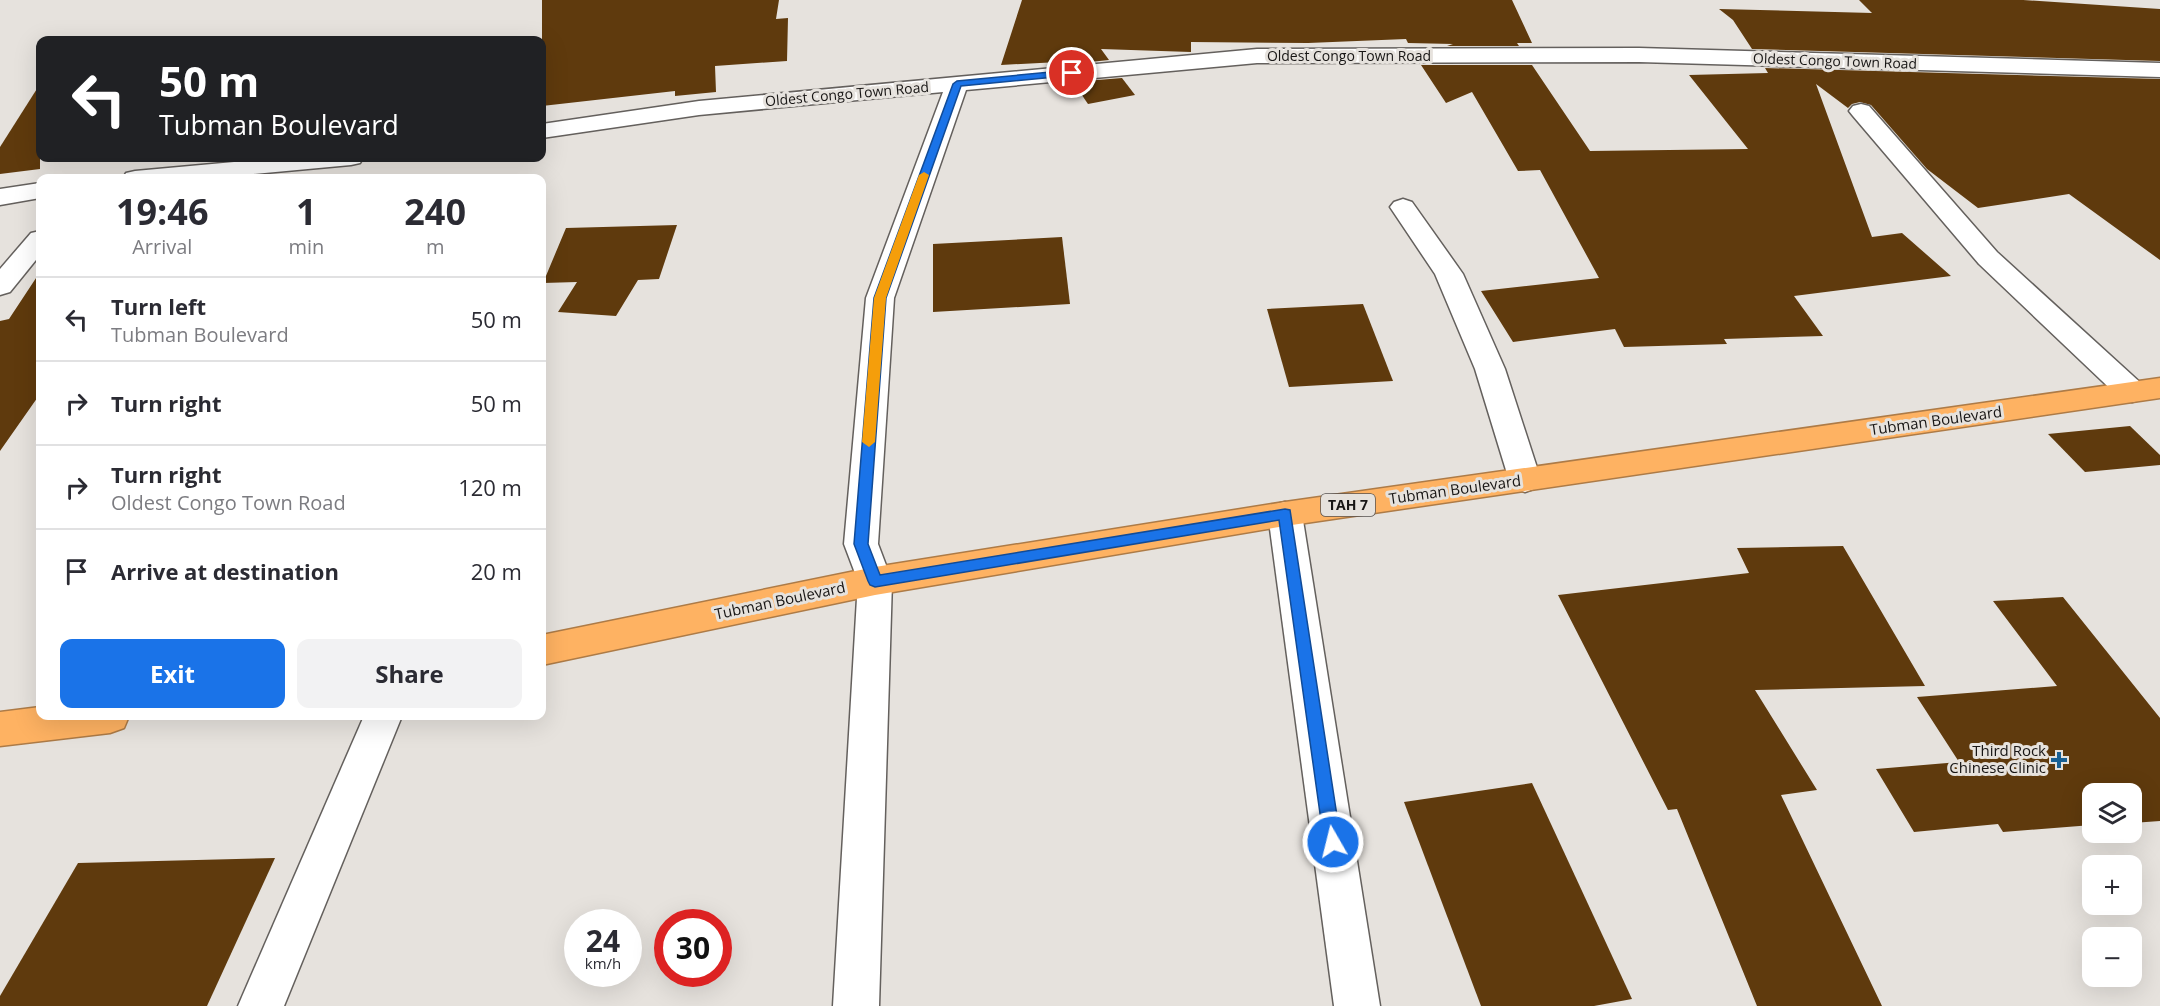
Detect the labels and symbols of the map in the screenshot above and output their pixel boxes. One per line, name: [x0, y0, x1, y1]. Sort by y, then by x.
street label: Oldest Congo Town Road: [1267, 46, 1431, 65]
pin: [1046, 47, 1097, 98]
street label: Oldest Congo Town Road: [1753, 48, 1917, 73]
street label: Oldest Congo Town Road: [764, 77, 930, 110]
street label: Tubman Boulevard: [1869, 401, 2003, 439]
street label: Tubman Boulevard: [1388, 470, 1522, 508]
road number: TAH 7: [1321, 494, 1375, 516]
street label: Tubman Boulevard: [713, 576, 847, 624]
place label: Third Rock Chinese Clinic: [1949, 740, 2046, 777]
marker: Third Rock Chinese Clinic: [2050, 751, 2068, 769]
position arrow: [1301, 810, 1365, 874]
speed limit sign: 30: [654, 909, 732, 987]

